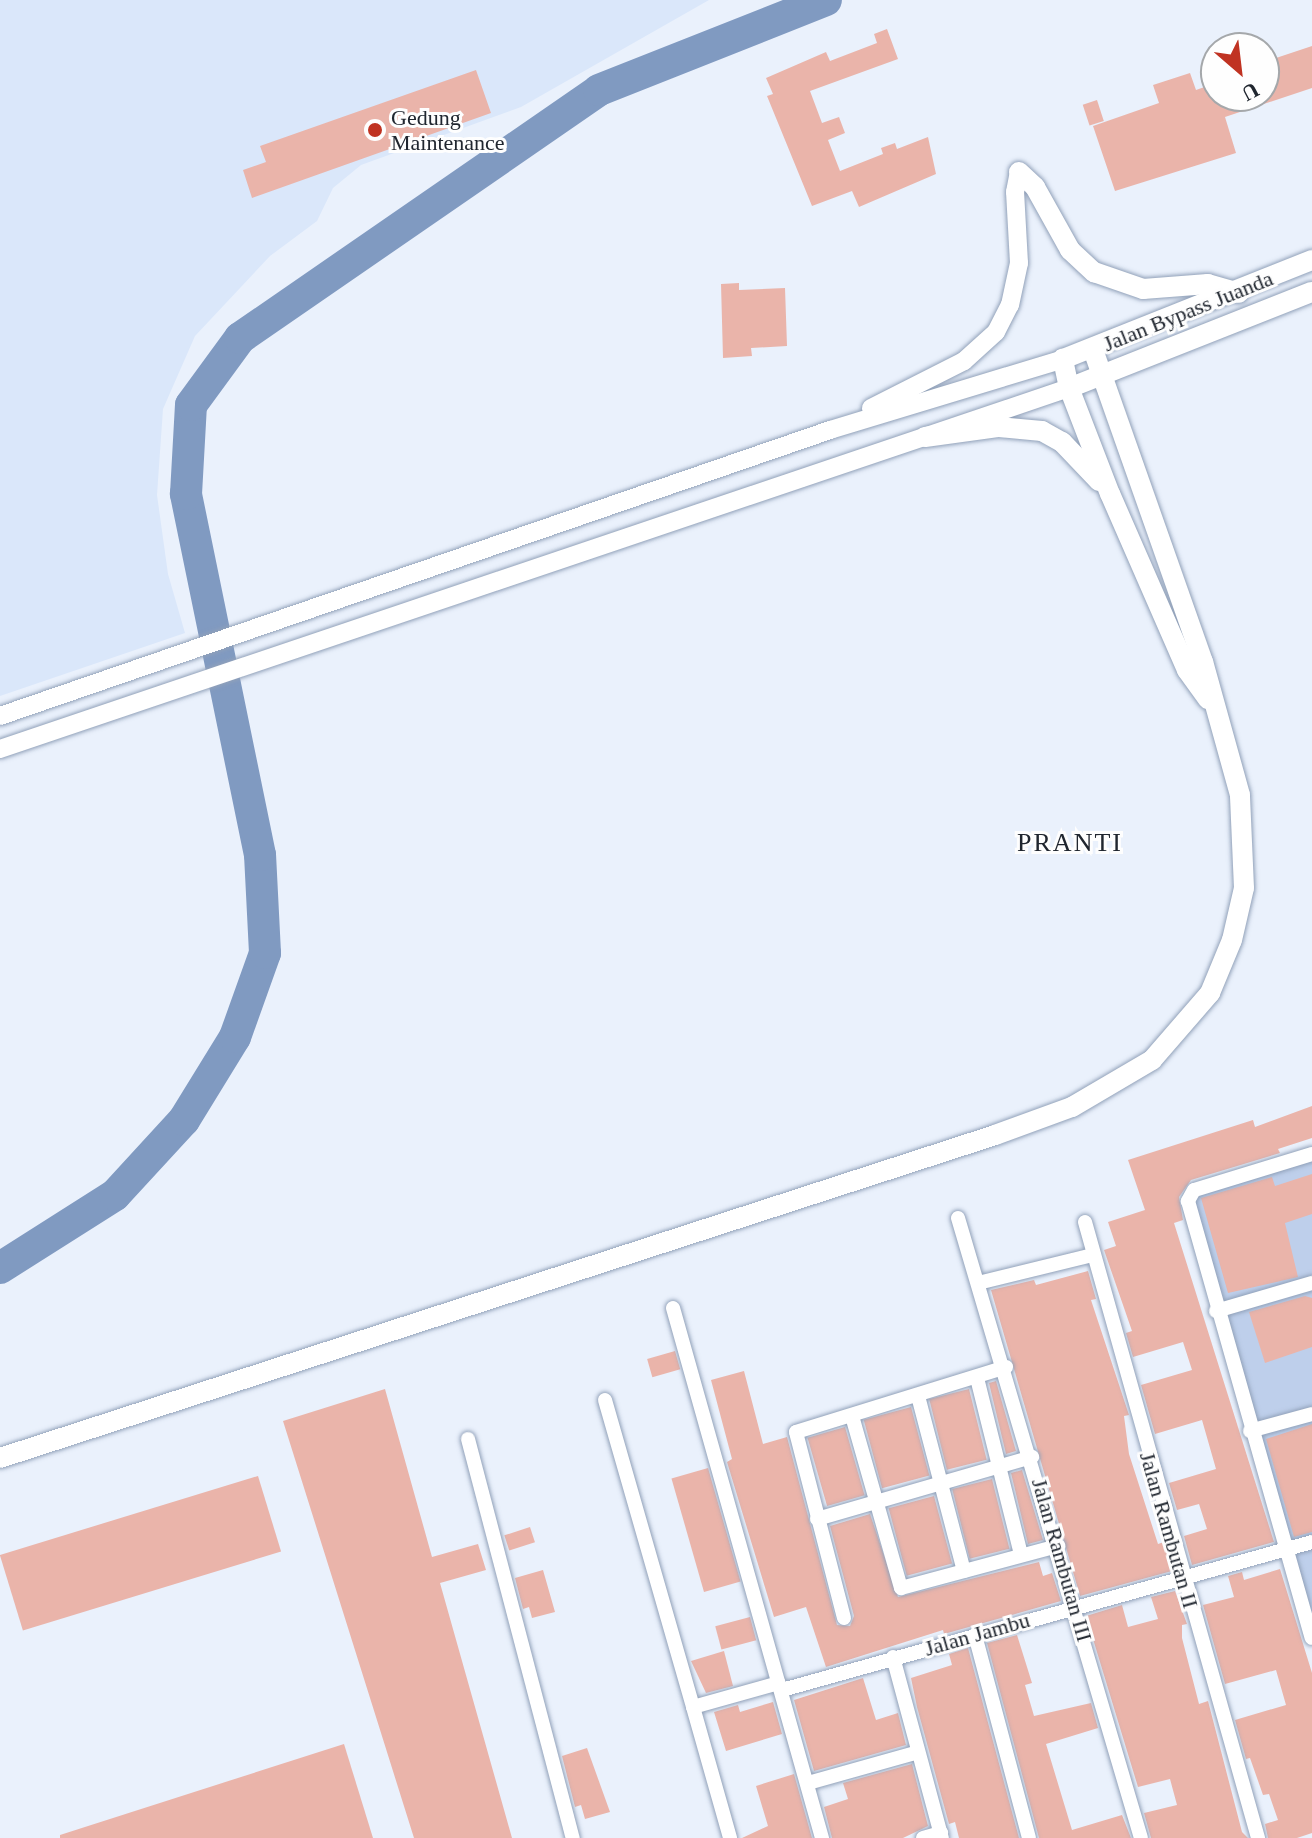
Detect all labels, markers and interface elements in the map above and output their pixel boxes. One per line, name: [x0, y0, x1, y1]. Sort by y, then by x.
north arrow: [1200, 32, 1280, 112]
text: U: [1238, 77, 1263, 107]
place label: Gedung Maintenance: [391, 104, 505, 156]
marker: Gedung Maintenance: [366, 121, 384, 139]
street label: Jalan Bypass Juanda: [1099, 265, 1277, 357]
district label: PRANTI: [1017, 827, 1123, 859]
street label: Jalan Rambutan II: [1134, 1449, 1204, 1611]
street label: Jalan Rambutan III: [1026, 1475, 1098, 1645]
street label: Jalan Jambu: [921, 1606, 1033, 1662]

